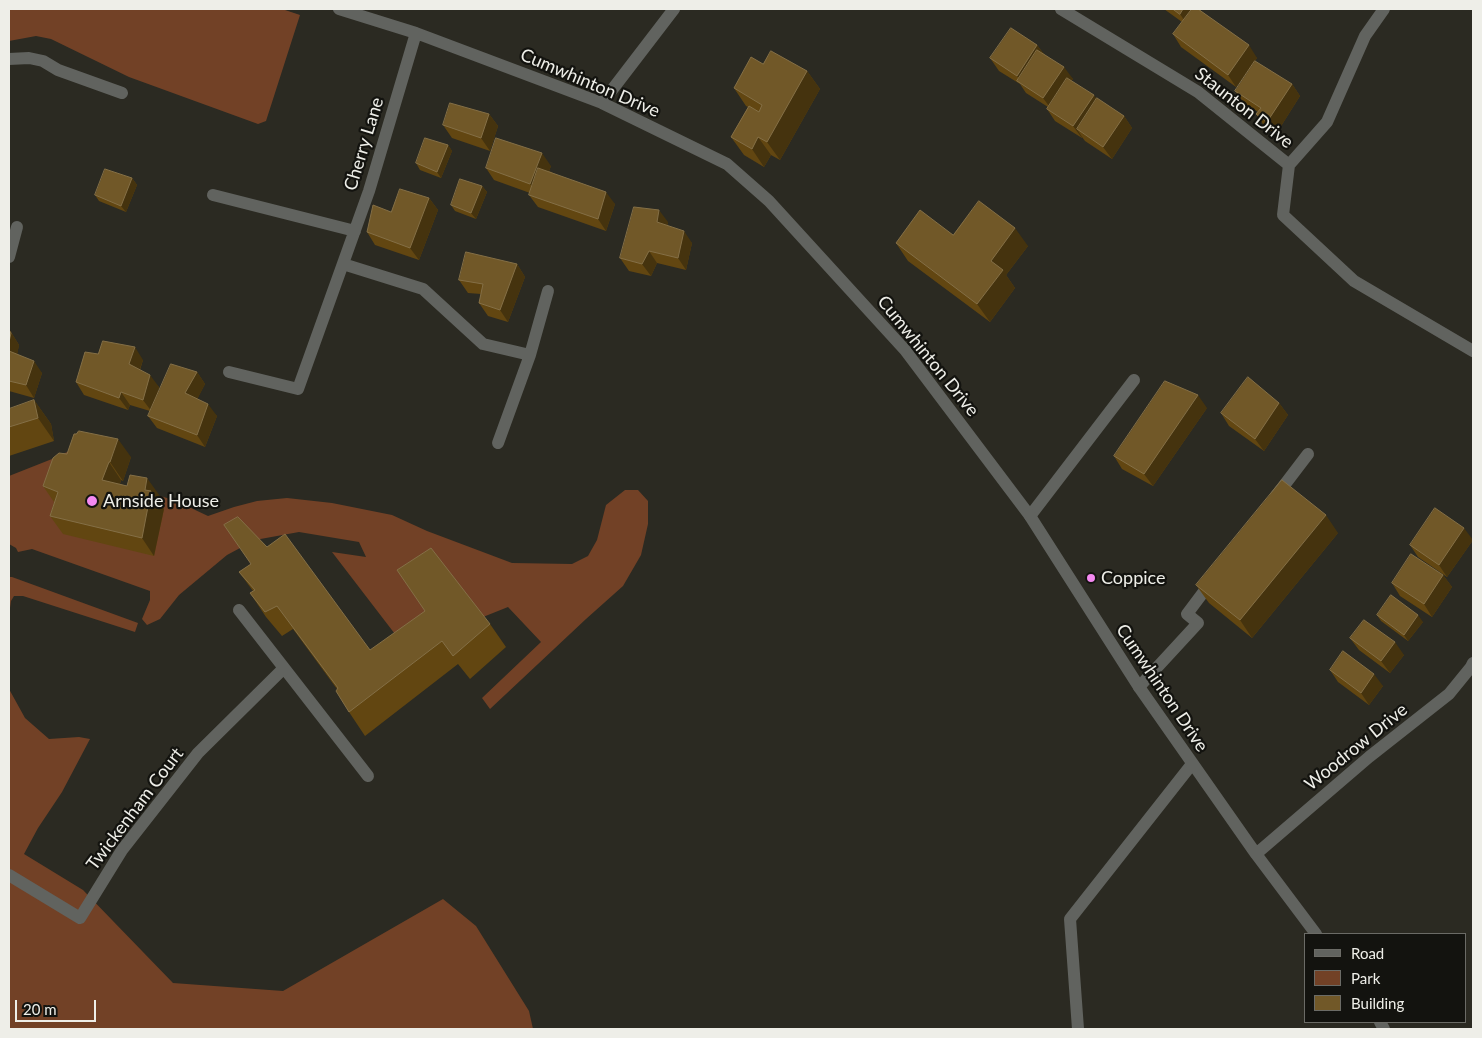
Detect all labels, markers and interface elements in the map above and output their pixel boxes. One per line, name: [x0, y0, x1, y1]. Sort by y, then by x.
street label: Cumwhinton Drive: [517, 44, 663, 122]
street label: Staunton Drive: [1191, 63, 1297, 153]
street label: Cherry Lane: [340, 95, 388, 193]
street label: Cumwhinton Drive: [873, 291, 983, 421]
place label: Arnside House: [103, 490, 219, 512]
marker: Arnside House: [85, 494, 99, 508]
place label: Coppice: [1101, 567, 1165, 589]
marker: Coppice: [1085, 572, 1097, 584]
street label: Cumwhinton Drive: [1111, 620, 1213, 756]
street label: Woodrow Drive: [1300, 699, 1412, 795]
street label: Twickenham Court: [82, 743, 188, 875]
legend: [1304, 933, 1467, 1023]
text: Road: [1351, 944, 1384, 962]
text: Park: [1351, 969, 1380, 987]
scale bar: [18, 990, 99, 1022]
text: Building: [1351, 994, 1404, 1012]
text: 20 m: [23, 1000, 57, 1018]

